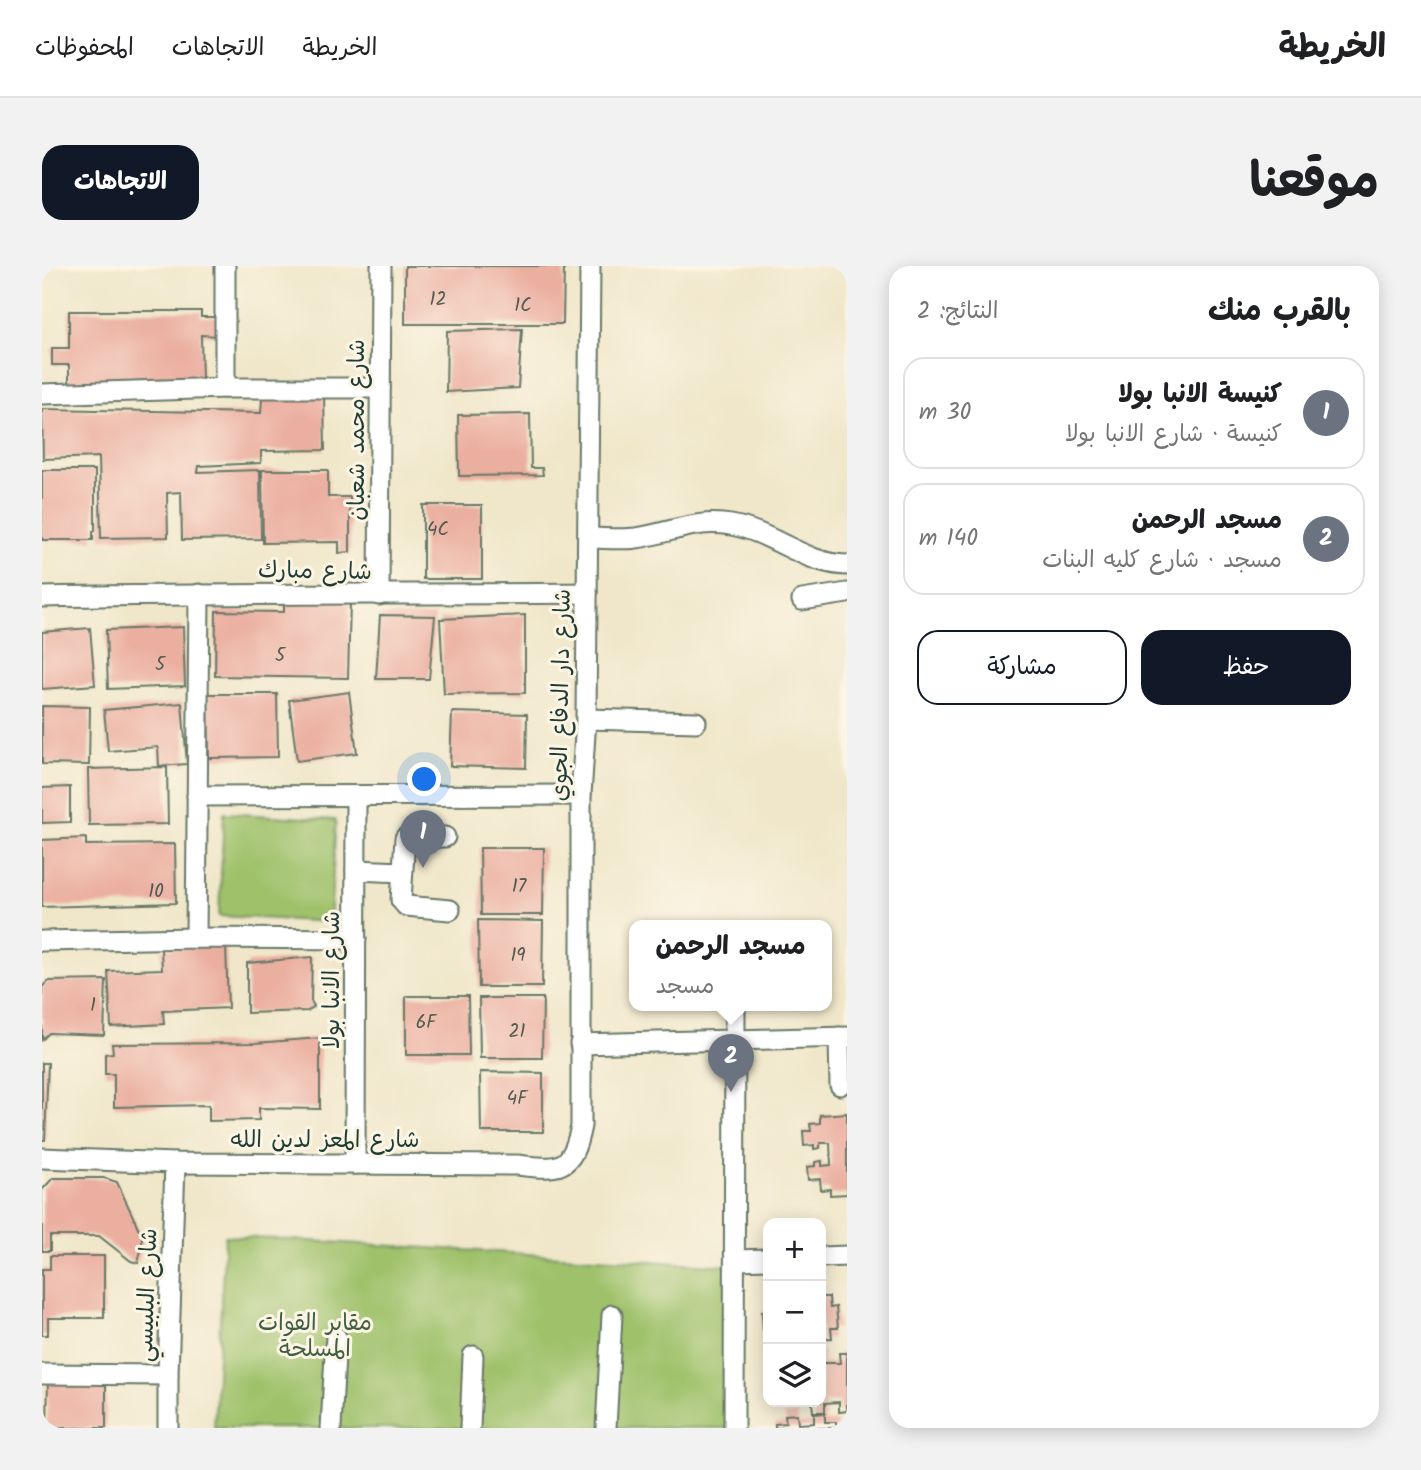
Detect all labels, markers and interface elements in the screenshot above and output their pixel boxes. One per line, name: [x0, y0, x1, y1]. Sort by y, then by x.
text: الخريطة: [1279, 22, 1386, 75]
text: المحفوظات: [35, 29, 134, 68]
text: الاتجاهات: [172, 29, 265, 68]
text: الخريطة: [303, 29, 377, 68]
text: موقعنا: [1249, 144, 1379, 222]
button: الاتجاهات: [42, 145, 199, 220]
house number: 12: [429, 285, 447, 315]
text: بالقرب منك: [1208, 288, 1351, 336]
house number: 1C: [514, 291, 532, 321]
text: النتائج: 2: [917, 294, 998, 330]
street label: شارع محمد شعبان: [340, 339, 376, 521]
text: كنيسة الانبا بولا: [1118, 374, 1282, 416]
text: 30 m: [919, 395, 971, 431]
text: 1: [1323, 395, 1329, 431]
text: كنيسة · شارع الانبا بولا: [1065, 417, 1282, 453]
text: مسجد الرحمن: [1132, 500, 1282, 542]
house number: 4C: [427, 515, 449, 545]
text: 140 m: [919, 521, 978, 557]
text: 2: [1319, 521, 1333, 557]
text: مسجد · شارع كليه البنات: [1042, 543, 1282, 579]
street label: شارع مبارك: [258, 553, 372, 591]
street label: شارع دار الدفاع الجوي: [542, 588, 582, 802]
button: مشاركة: [917, 630, 1127, 705]
button: حفظ: [1141, 630, 1351, 705]
house number: 5: [275, 641, 287, 671]
house number: 5: [155, 650, 167, 680]
your location: [407, 762, 441, 796]
pin: 1: [400, 810, 446, 868]
house number: 17: [512, 872, 528, 902]
house number: 10: [148, 877, 164, 907]
street label: شارع الانبا بولا: [315, 911, 351, 1049]
popup: [629, 920, 832, 1011]
text: مسجد الرحمن: [655, 926, 806, 968]
house number: 19: [510, 941, 526, 971]
text: مسجد: [655, 969, 714, 1005]
house number: 1: [90, 991, 96, 1021]
house number: 6F: [416, 1008, 438, 1038]
house number: 21: [508, 1017, 526, 1047]
pin: 2: [708, 1034, 754, 1092]
house number: 4F: [507, 1084, 529, 1114]
street label: شارع المعز لدين الله: [230, 1123, 420, 1159]
map controls: [763, 1218, 826, 1407]
button: +: [763, 1218, 826, 1281]
street label: شارع البلبيسي: [128, 1228, 169, 1363]
button: −: [763, 1281, 826, 1344]
park label: مقابر القوات المسلحة: [258, 1306, 372, 1368]
button: layers: [763, 1344, 826, 1407]

